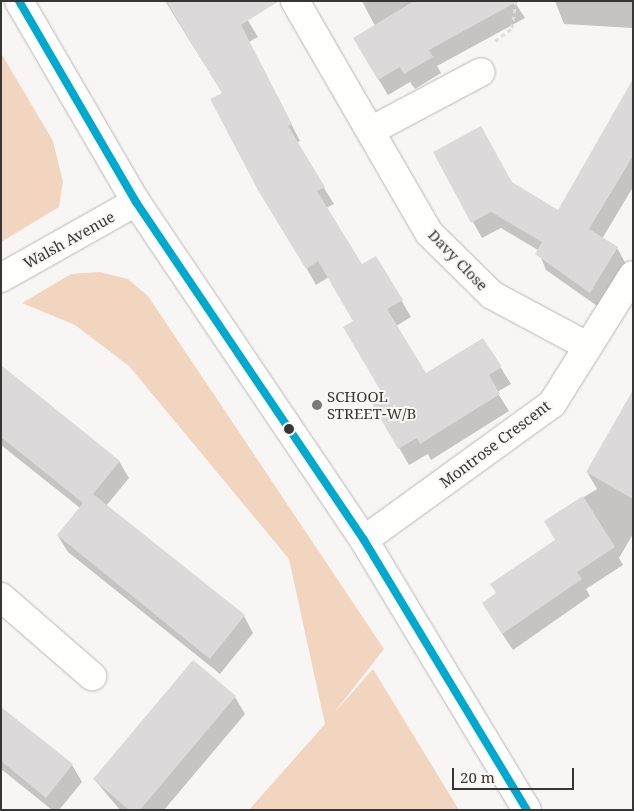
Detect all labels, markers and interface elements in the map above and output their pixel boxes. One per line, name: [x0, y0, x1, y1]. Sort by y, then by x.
street label: Walsh Avenue: [20, 208, 118, 272]
street label: Davy Close: [425, 226, 491, 294]
place label: SCHOOL STREET-W/B: [327, 387, 416, 422]
street label: Montrose Crescent: [436, 397, 554, 491]
marker: SCHOOL STREET-W/B: [311, 399, 323, 411]
unlabelled marker: [284, 424, 294, 434]
scale bar: [454, 758, 576, 790]
text: 20 m: [460, 767, 495, 787]

